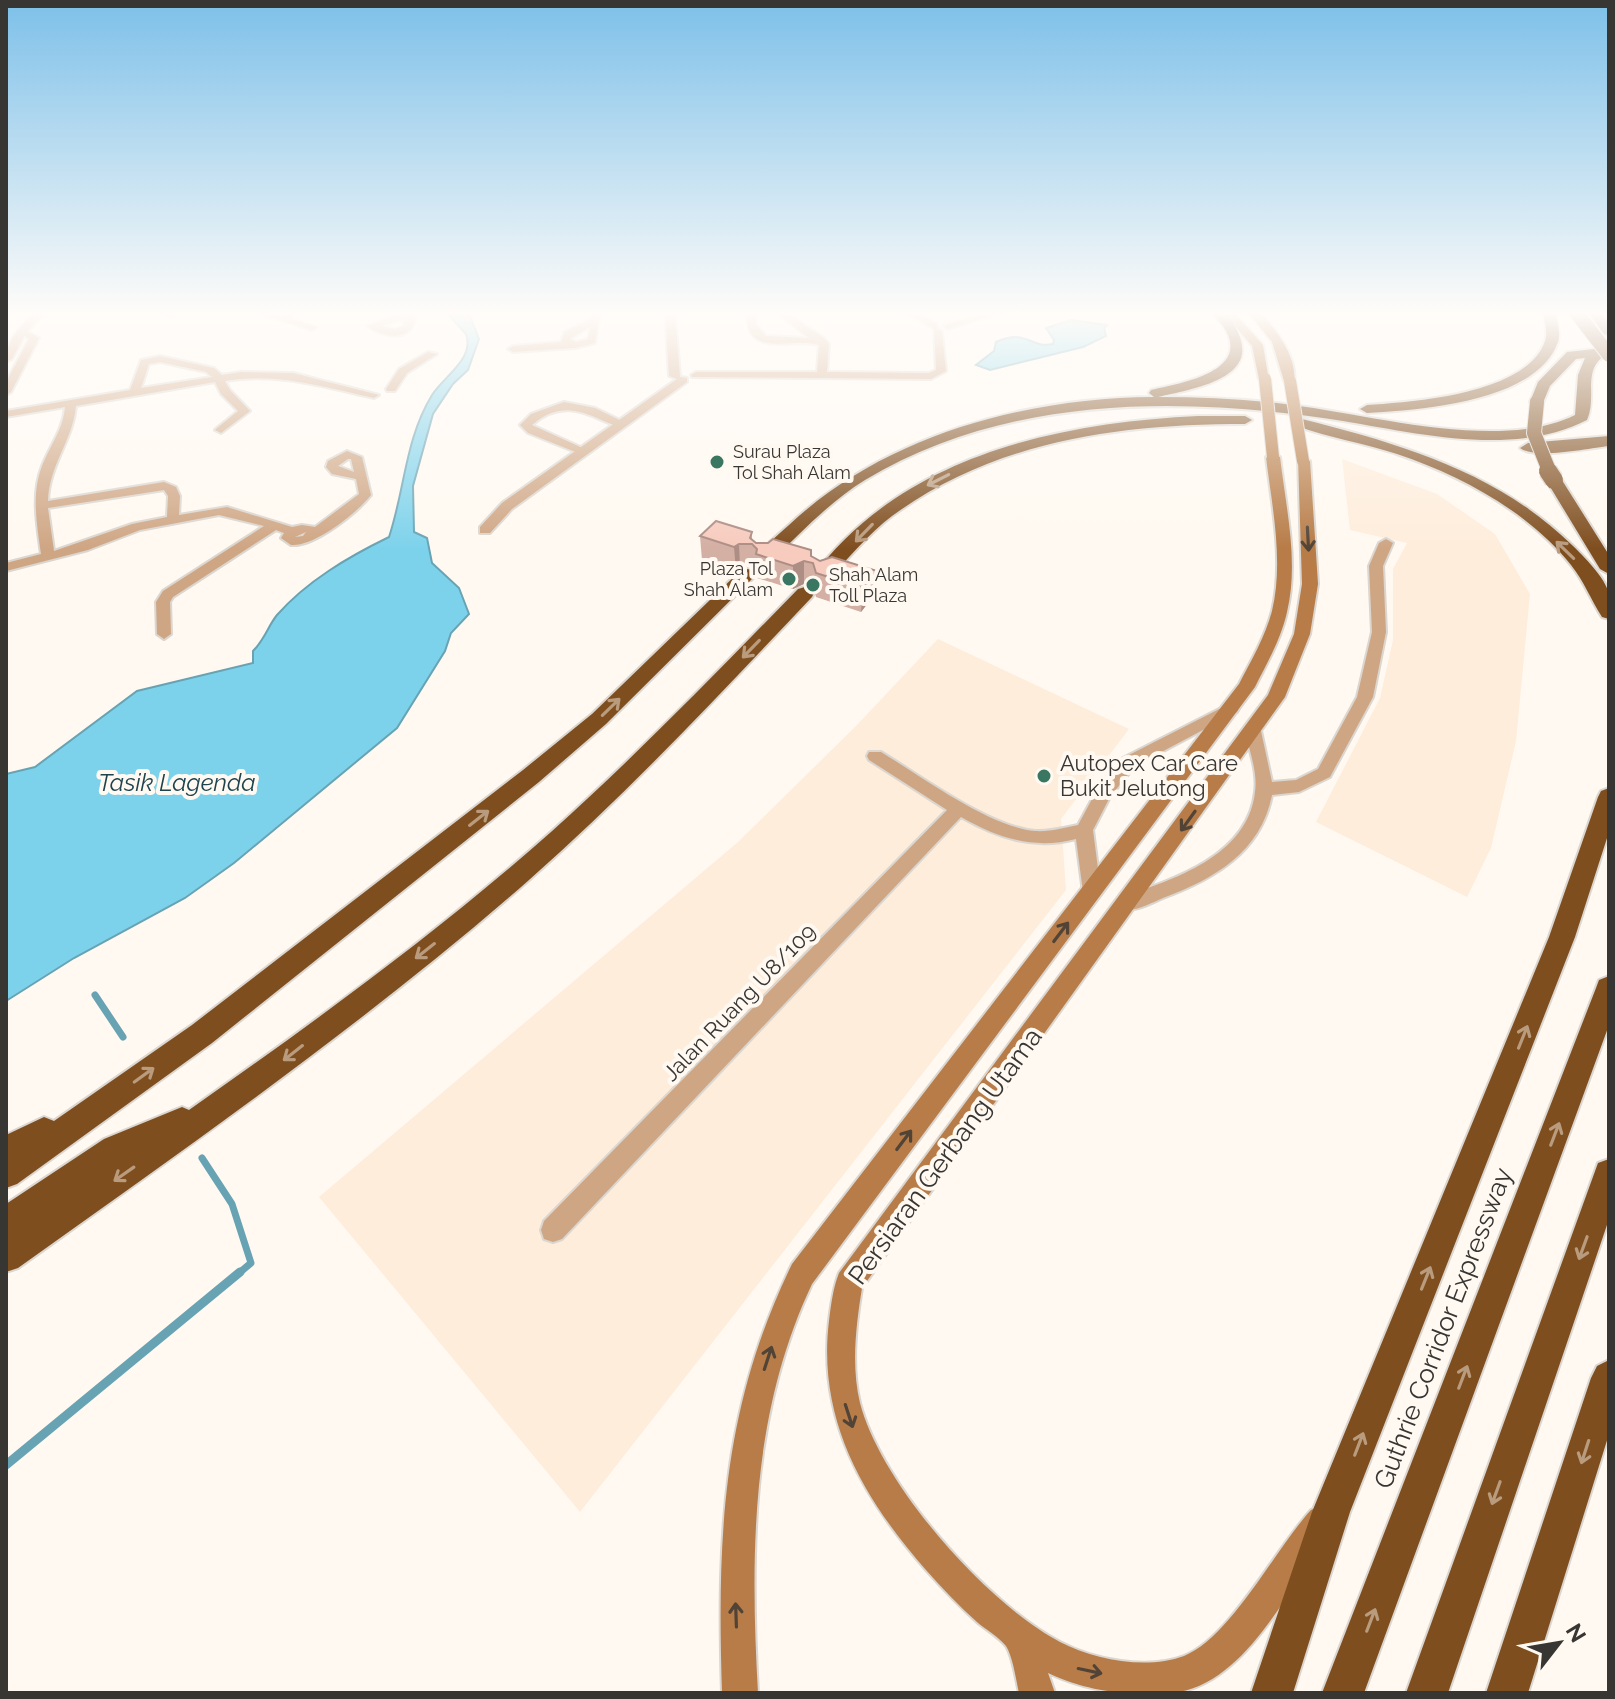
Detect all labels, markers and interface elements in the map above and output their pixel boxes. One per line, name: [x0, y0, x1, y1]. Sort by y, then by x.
place label: Surau Plaza Tol Shah Alam: [733, 441, 851, 483]
marker: Surau Plaza Tol Shah Alam: [708, 453, 726, 471]
one-way arrow: [927, 473, 951, 489]
one-way arrow: [854, 523, 873, 543]
one-way arrow: [1300, 525, 1315, 552]
one-way arrow: [1556, 541, 1575, 560]
place label: Plaza Tol Shah Alam: [684, 558, 773, 600]
place label: Shah Alam Toll Plaza: [829, 564, 918, 606]
marker: Plaza Tol Shah Alam: [780, 570, 798, 588]
marker: Shah Alam Toll Plaza: [804, 576, 822, 594]
one-way arrow: [741, 639, 760, 659]
one-way arrow: [601, 698, 621, 717]
place label: Autopex Car Care Bukit Jelutong: [1060, 750, 1238, 801]
marker: Autopex Car Care Bukit Jelutong: [1035, 767, 1053, 785]
water label: Tasik Lagenda: [98, 768, 256, 797]
one-way arrow: [468, 809, 489, 826]
one-way arrow: [1180, 810, 1197, 831]
street label: Jalan Ruang U8/109: [657, 918, 821, 1086]
one-way arrow: [1053, 922, 1070, 943]
one-way arrow: [414, 943, 436, 960]
street label: Persiaran Gerbang Utama: [842, 1022, 1048, 1290]
one-way arrow: [1517, 1025, 1531, 1049]
one-way arrow: [283, 1044, 304, 1061]
one-way arrow: [133, 1067, 155, 1084]
one-way arrow: [1549, 1122, 1563, 1147]
one-way arrow: [896, 1129, 913, 1151]
street label: Guthrie Corridor Expressway: [1368, 1163, 1518, 1493]
one-way arrow: [114, 1166, 136, 1182]
one-way arrow: [1575, 1235, 1589, 1260]
one-way arrow: [1420, 1266, 1435, 1291]
one-way arrow: [761, 1346, 776, 1371]
one-way arrow: [1457, 1365, 1471, 1390]
one-way arrow: [843, 1403, 858, 1428]
one-way arrow: [1353, 1432, 1367, 1457]
one-way arrow: [1577, 1439, 1592, 1465]
one-way arrow: [1487, 1480, 1502, 1505]
one-way arrow: [728, 1602, 744, 1629]
north arrow: [1519, 1603, 1599, 1683]
one-way arrow: [1365, 1608, 1379, 1633]
text: N: [1561, 1619, 1592, 1647]
one-way arrow: [1077, 1664, 1102, 1679]

